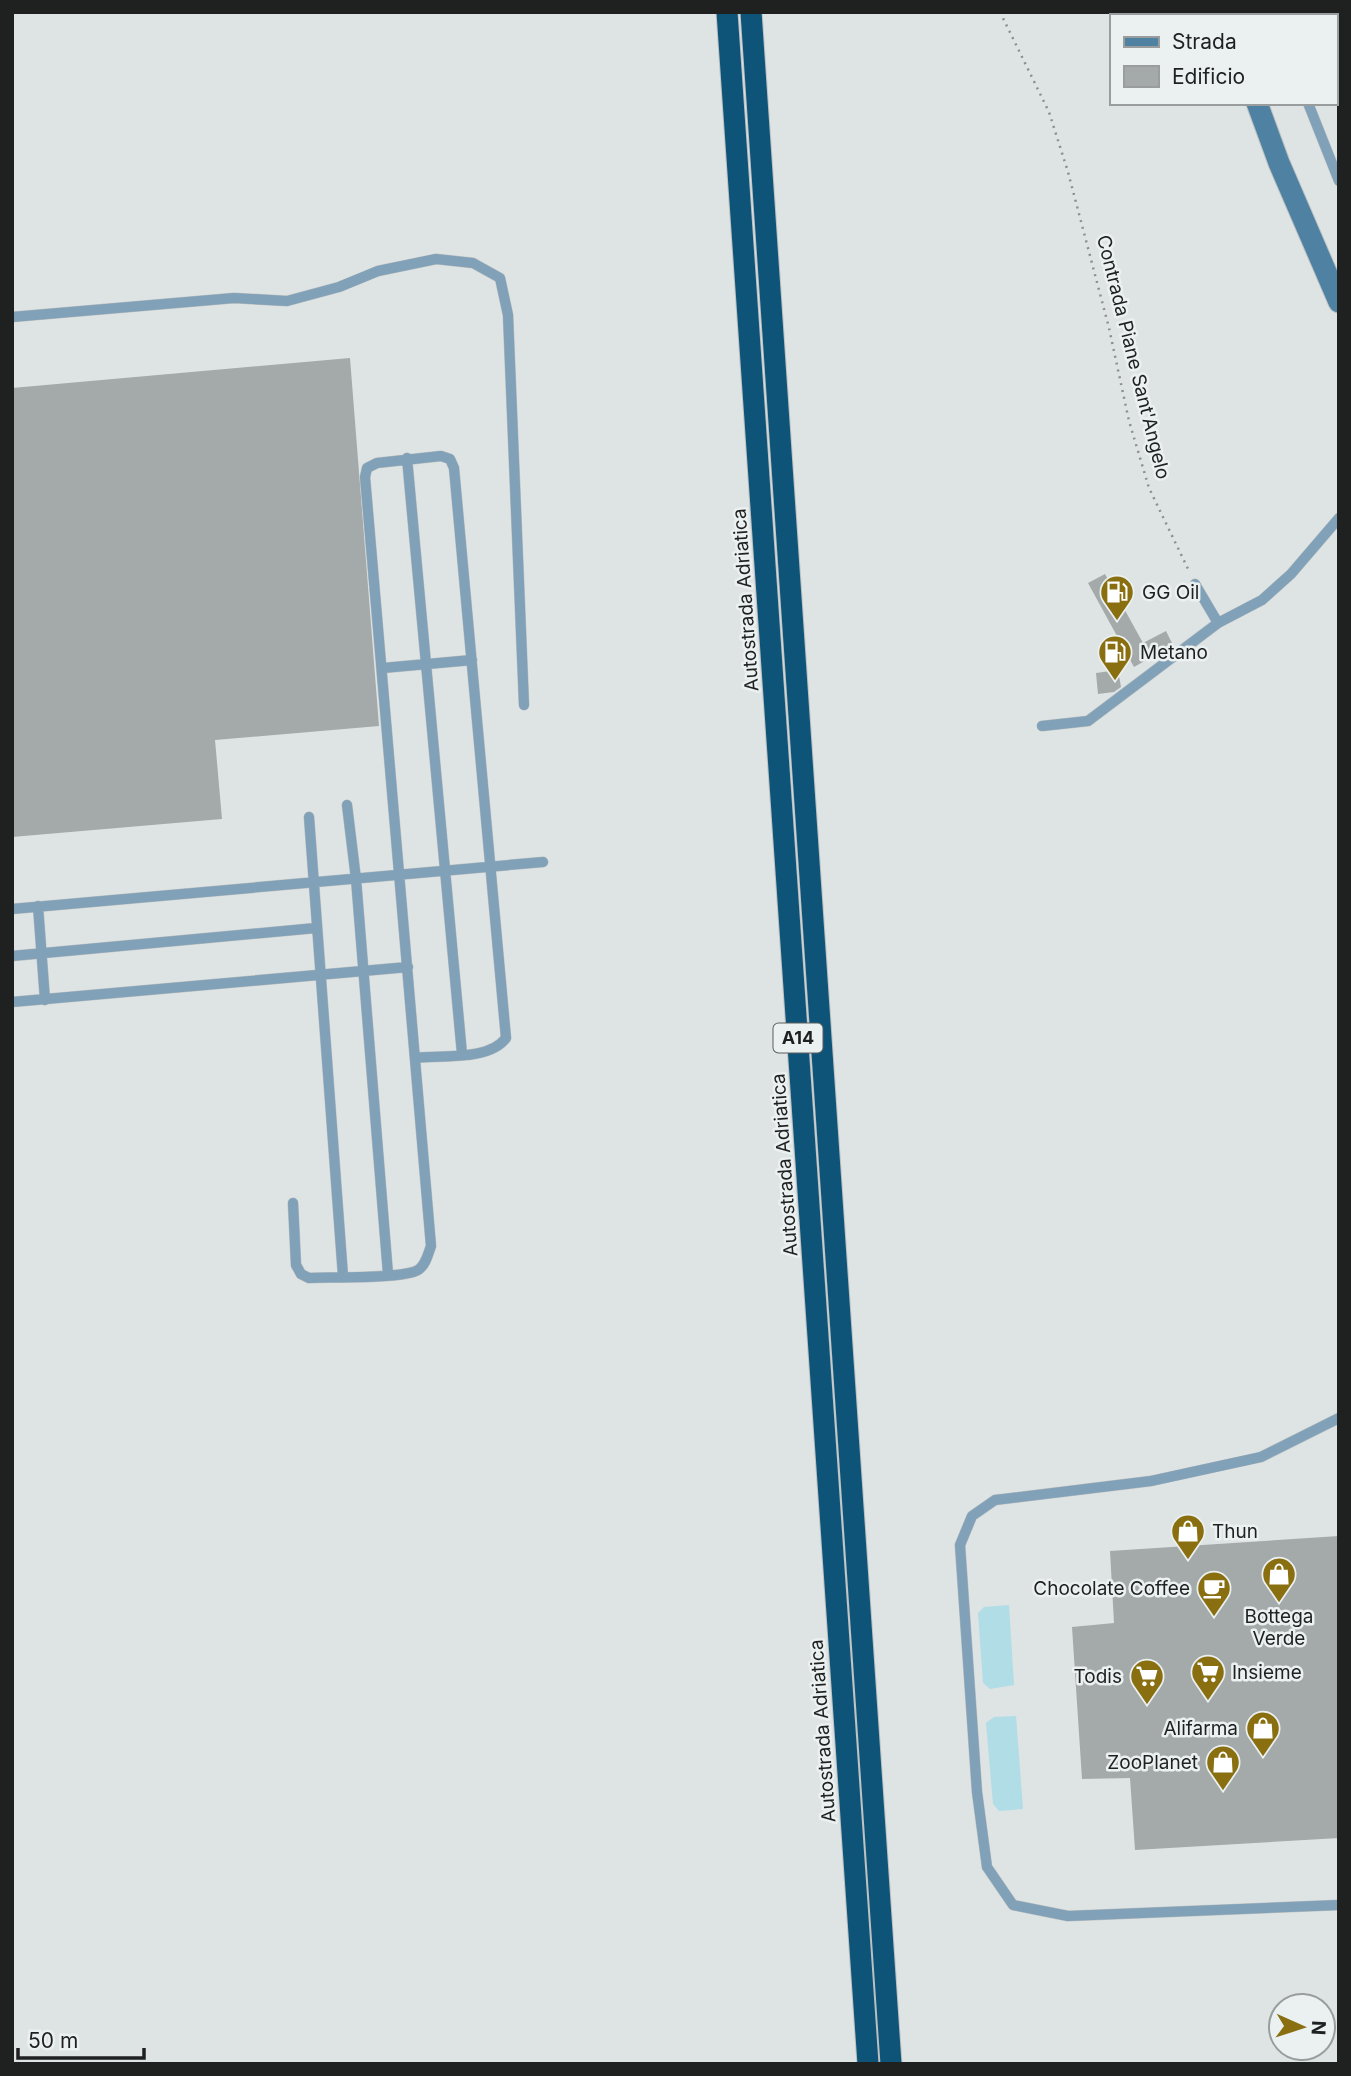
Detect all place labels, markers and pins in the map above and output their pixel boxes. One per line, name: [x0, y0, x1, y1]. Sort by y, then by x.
fuel station icon: GG Oil: [1098, 573, 1136, 622]
place label: GG Oil: [1142, 581, 1199, 604]
fuel station icon: Metano: [1096, 633, 1134, 682]
place label: Metano: [1140, 641, 1208, 664]
shop icon: Thun: [1169, 1512, 1207, 1561]
place label: Thun: [1212, 1520, 1258, 1543]
shop icon: Bottega Verde: [1260, 1555, 1298, 1604]
cafe icon: Chocolate Coffee: [1195, 1569, 1233, 1618]
place label: Chocolate Coffee: [1033, 1577, 1190, 1600]
place label: Bottega Verde: [1244, 1605, 1314, 1650]
supermarket icon: Insieme: [1189, 1653, 1227, 1702]
supermarket icon: Todis: [1128, 1657, 1166, 1706]
place label: Insieme: [1232, 1661, 1302, 1684]
place label: Todis: [1074, 1665, 1122, 1688]
shop icon: Alifarma: [1244, 1709, 1282, 1758]
place label: Alifarma: [1164, 1717, 1238, 1740]
shop icon: ZooPlanet: [1204, 1743, 1242, 1792]
place label: ZooPlanet: [1107, 1751, 1198, 1774]

